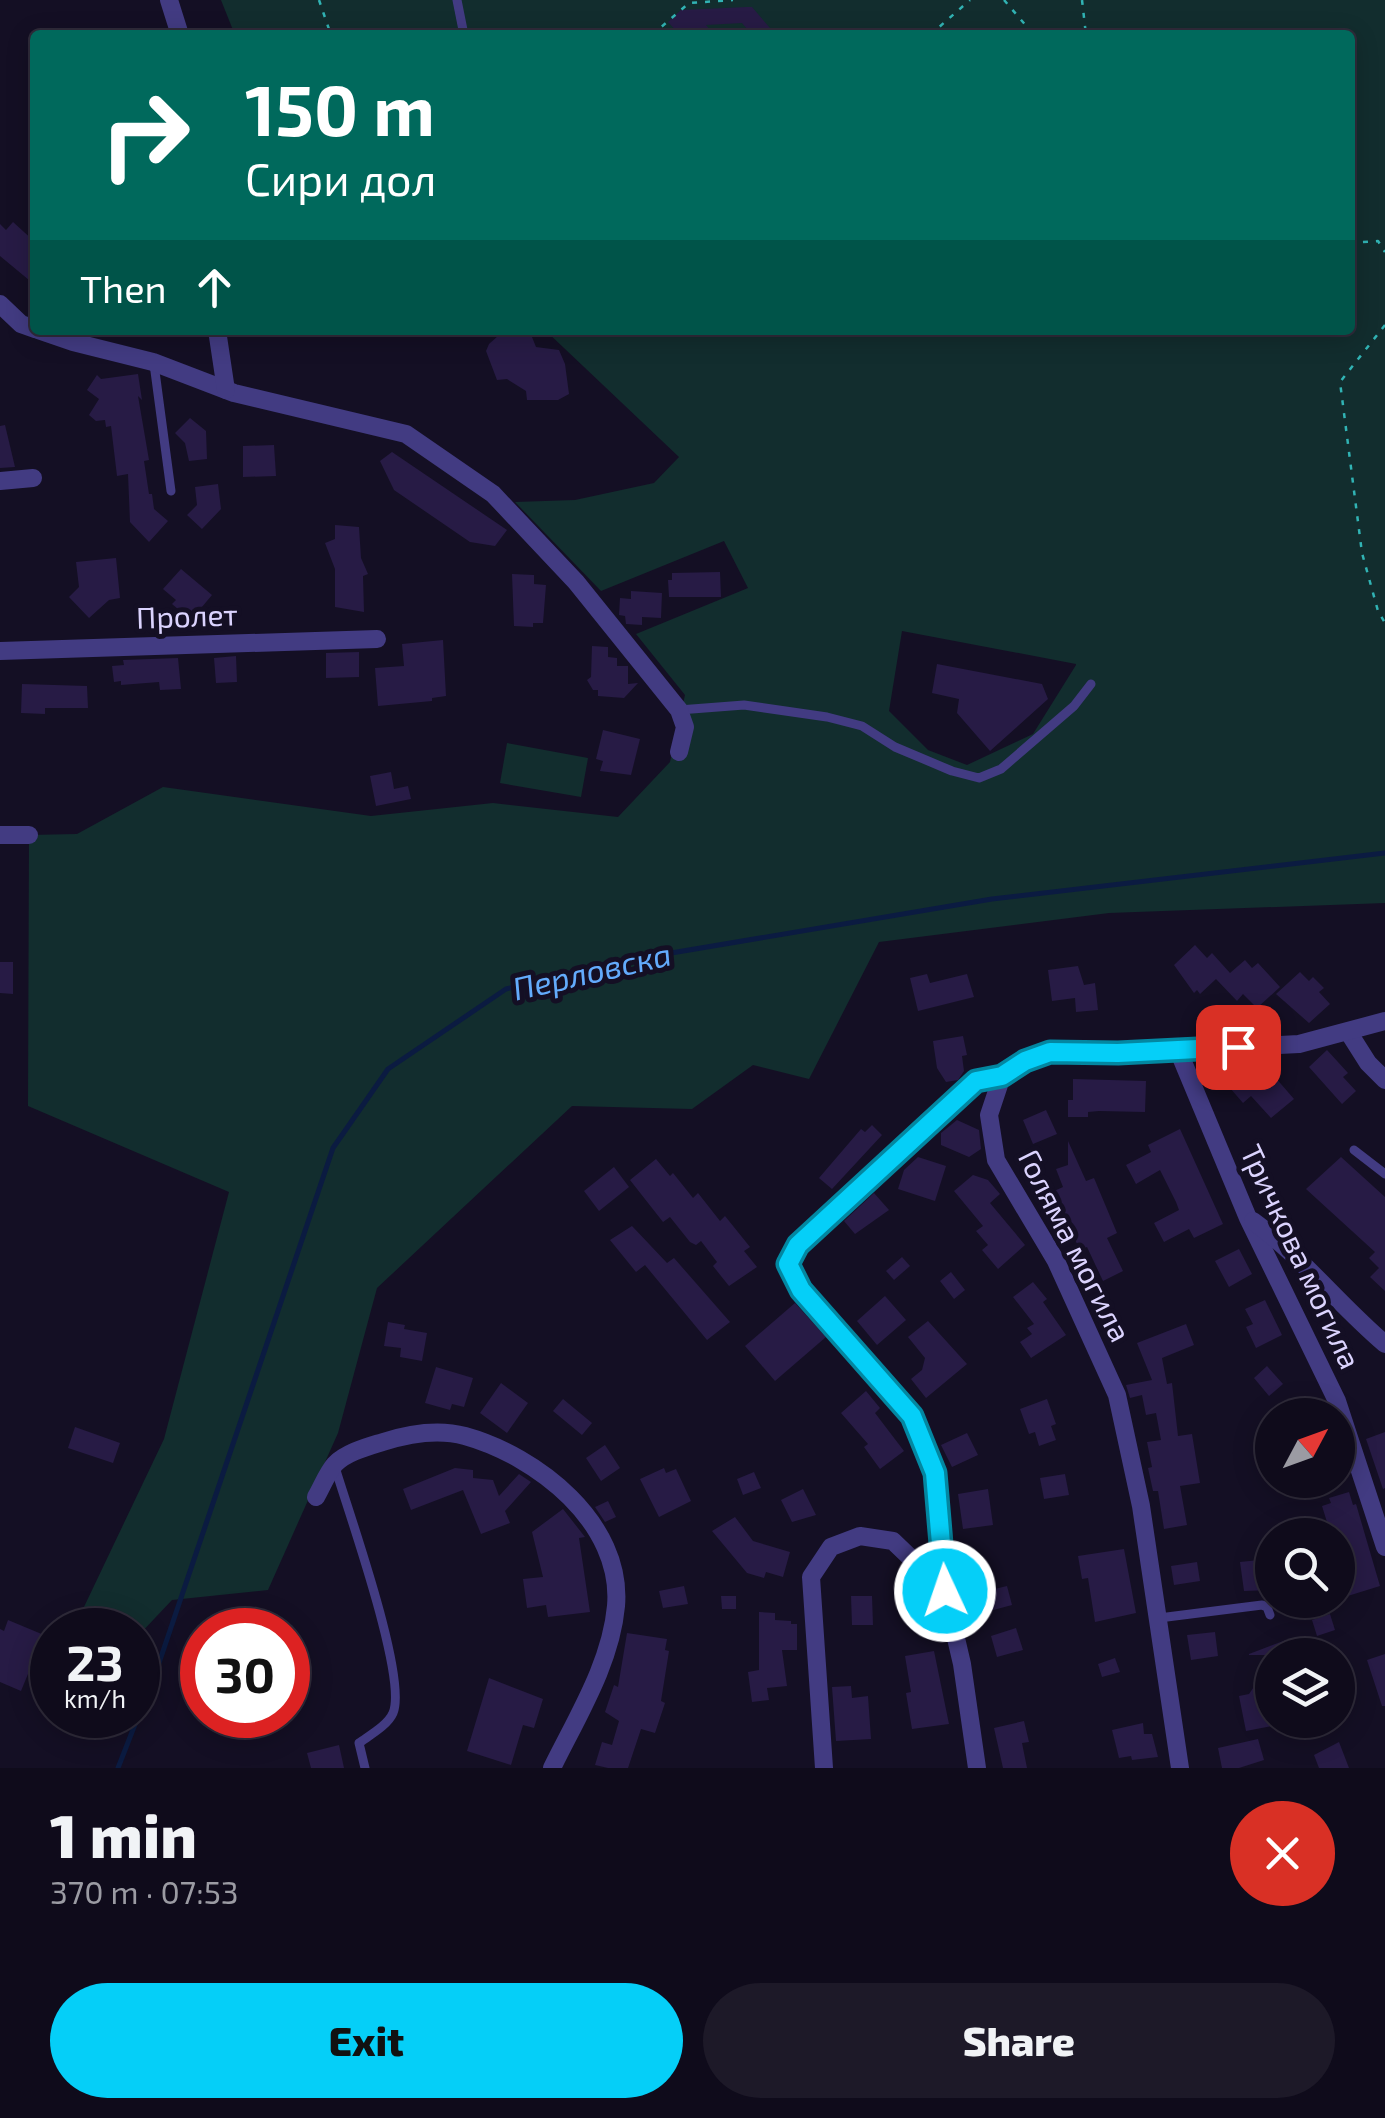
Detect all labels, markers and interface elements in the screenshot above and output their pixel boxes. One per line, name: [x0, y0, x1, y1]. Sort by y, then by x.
text: 150 m: [245, 66, 435, 150]
icon: right: [80, 70, 210, 200]
text: Сири дол: [245, 151, 437, 205]
icon: ahead: [187, 260, 242, 315]
text: Then: [80, 265, 167, 311]
street label: Пролет: [136, 595, 238, 635]
water label: Перловска: [509, 933, 674, 1007]
pin: [1196, 1005, 1281, 1090]
icon: arrive: [1211, 1020, 1266, 1075]
street label: Тричкова могила: [1234, 1138, 1370, 1374]
street label: Голяма могила: [1012, 1143, 1140, 1347]
north arrow: [1255, 1398, 1355, 1498]
map controls: [1255, 1398, 1355, 1738]
button: search: [1255, 1518, 1355, 1618]
position arrow: [893, 1539, 997, 1643]
speed limit sign: 30: [180, 1608, 310, 1738]
text: 23: [66, 1631, 124, 1691]
button: layers: [1255, 1638, 1355, 1738]
text: km/h: [64, 1683, 126, 1713]
text: 1 min: [50, 1798, 197, 1870]
button: close: [1230, 1801, 1335, 1906]
text: 370 m · 07:53: [50, 1872, 239, 1910]
button: Exit: [50, 1983, 683, 2098]
button: Share: [703, 1983, 1335, 2098]

